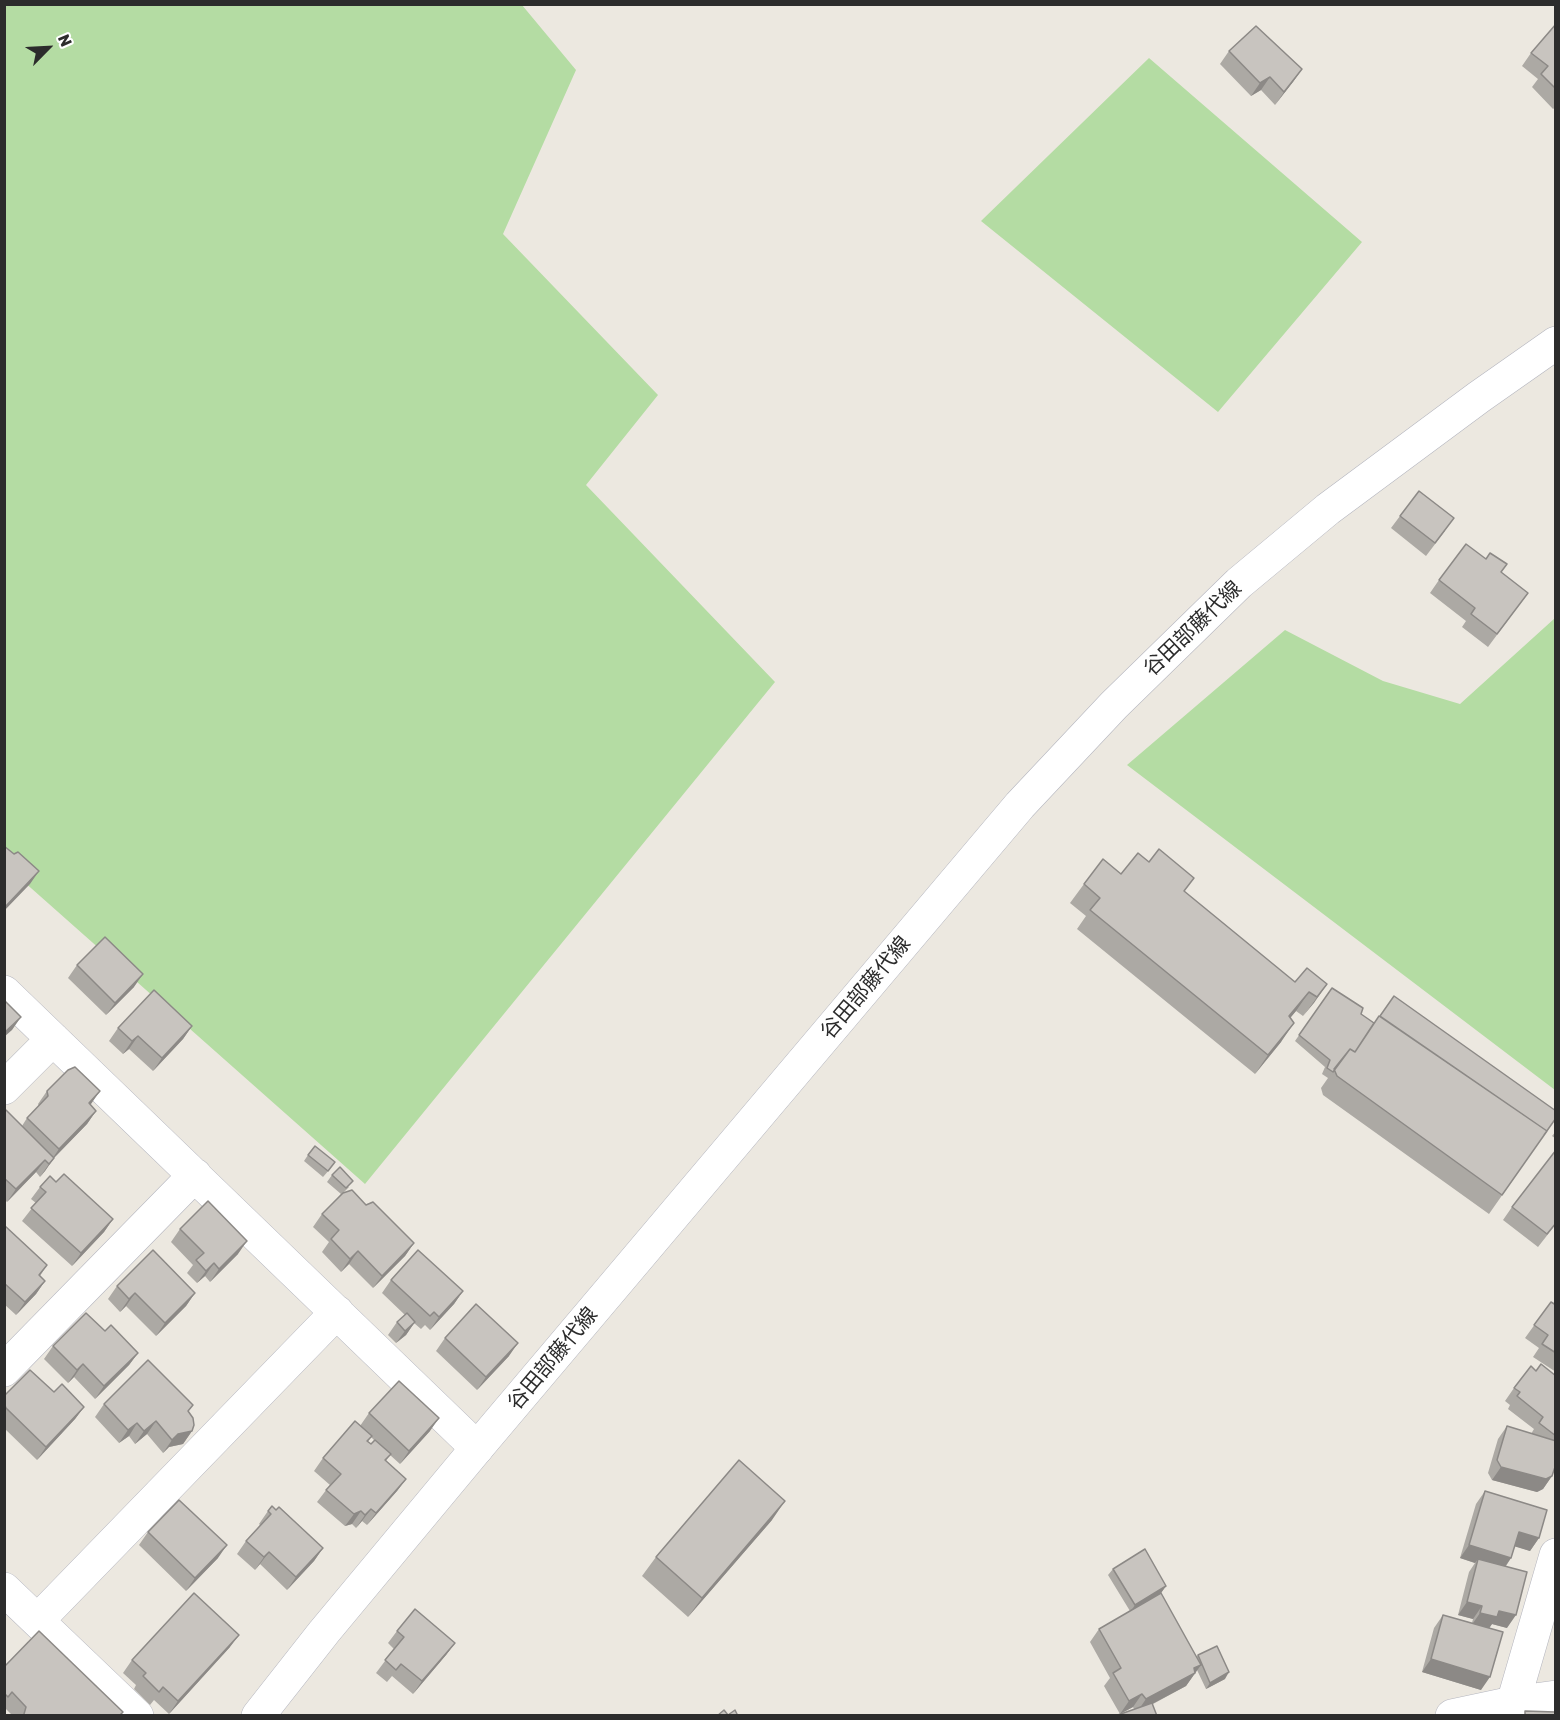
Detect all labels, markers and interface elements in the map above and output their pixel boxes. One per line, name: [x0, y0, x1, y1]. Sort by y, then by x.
north arrow: [18, 18, 78, 78]
text: N: [54, 31, 76, 50]
street label: 谷田部藤代線: [1139, 576, 1247, 682]
street label: 谷田部藤代線: [816, 932, 916, 1044]
street label: 谷田部藤代線: [503, 1303, 603, 1415]

